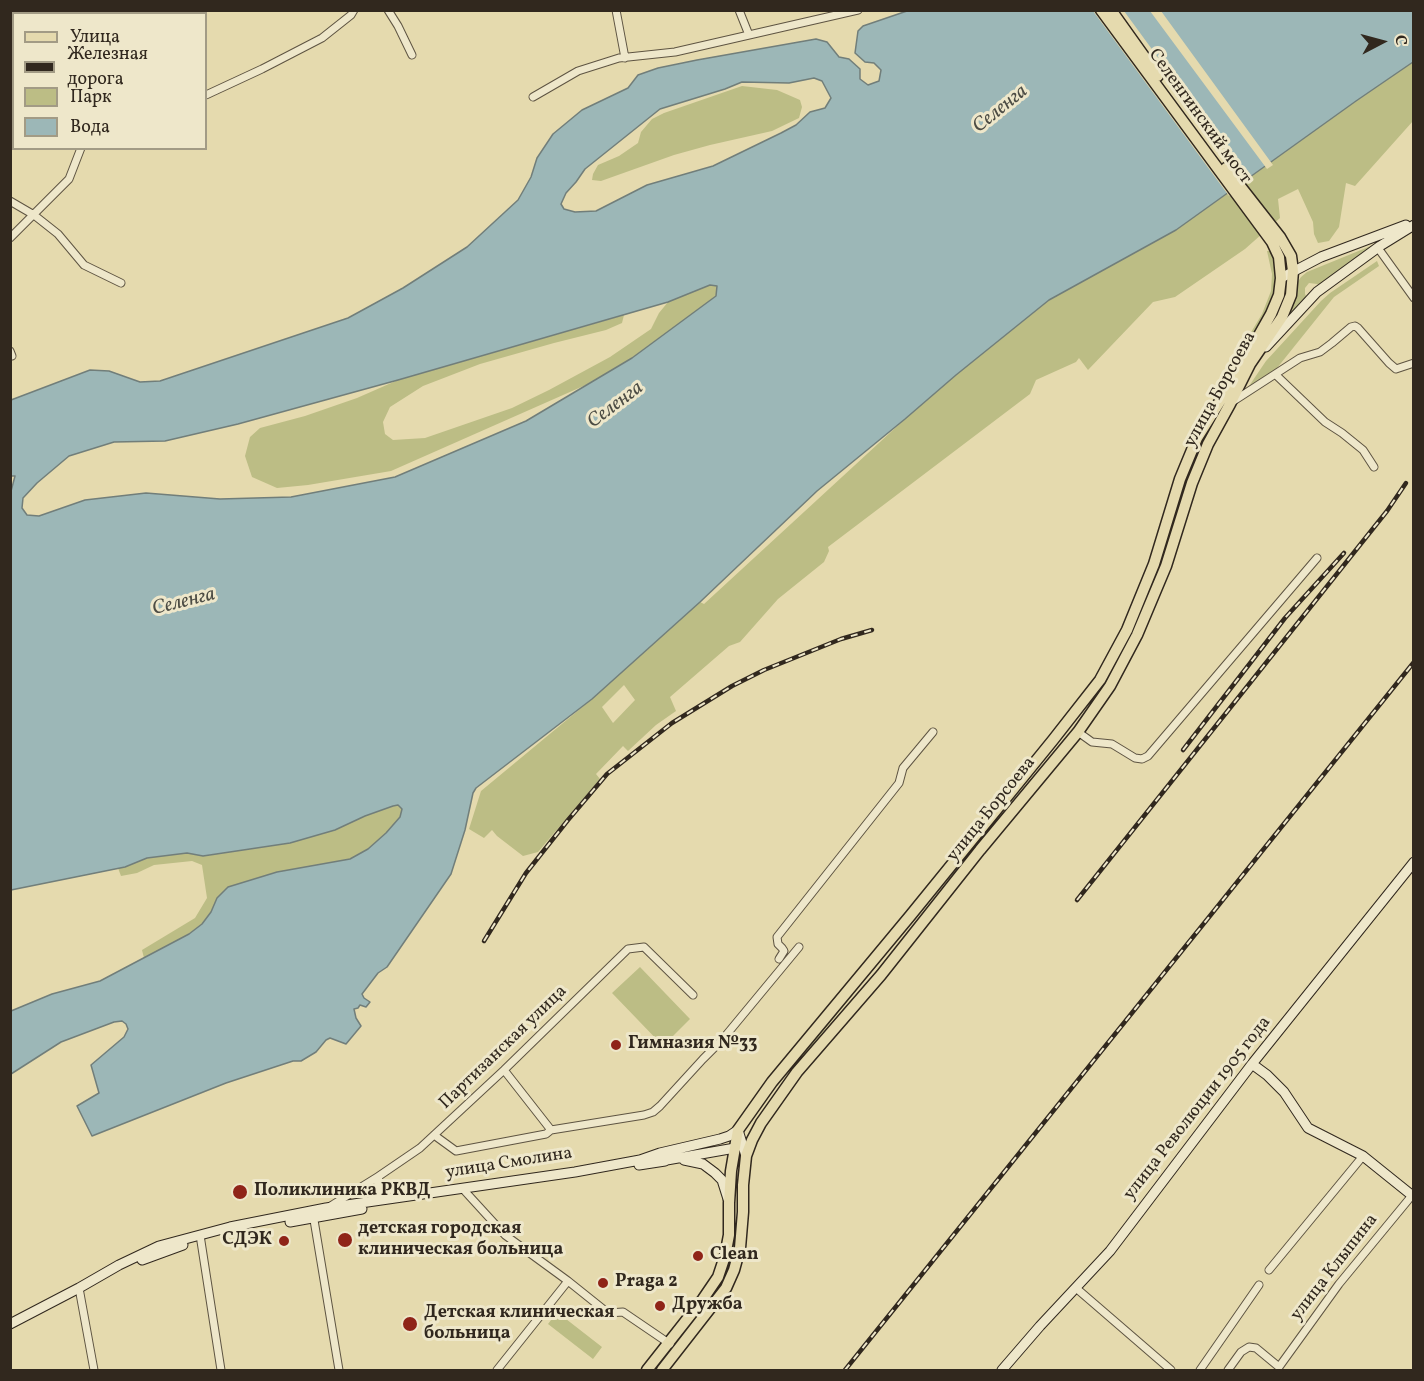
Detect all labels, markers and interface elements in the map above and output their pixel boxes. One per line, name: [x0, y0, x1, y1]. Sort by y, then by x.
legend: [12, 12, 207, 150]
north arrow: [1352, 12, 1412, 72]
text: Улица: [70, 25, 120, 50]
text: С: [1388, 34, 1411, 46]
text: Железная дорога: [67, 42, 148, 92]
street label: Селенгинский мост: [1143, 45, 1255, 189]
water label: Селенга: [969, 81, 1033, 139]
text: Парк: [70, 85, 112, 110]
text: Вода: [70, 115, 110, 140]
street label: улица Борсоева: [1180, 328, 1262, 452]
water label: Селенга: [583, 377, 649, 435]
water label: Селенга: [150, 584, 218, 622]
street label: улица Борсоева: [943, 753, 1041, 867]
street label: Партизанская улица: [436, 981, 572, 1115]
street label: улица Революции 1905 года: [1120, 1013, 1276, 1205]
place label: Гимназия №33: [628, 1034, 757, 1056]
marker: Гимназия №33: [609, 1038, 623, 1052]
street label: улица Смолина: [444, 1143, 574, 1185]
place label: Поликлиника РКВД: [254, 1181, 431, 1203]
marker: Поликлиника РКВД: [231, 1183, 249, 1201]
street label: улица Клыпина: [1287, 1210, 1383, 1326]
place label: детская городская клиническая больница: [358, 1219, 563, 1262]
place label: СДЭК: [222, 1230, 272, 1252]
marker: детская городская клиническая больница: [336, 1231, 354, 1249]
marker: СДЭК: [277, 1234, 291, 1248]
place label: Clean: [710, 1245, 759, 1267]
marker: Clean: [691, 1249, 705, 1263]
place label: Praga 2: [615, 1272, 678, 1294]
marker: Praga 2: [596, 1276, 610, 1290]
place label: Дружба: [672, 1295, 743, 1317]
marker: Дружба: [653, 1299, 667, 1313]
place label: Детская клиническая больница: [424, 1303, 615, 1346]
marker: Детская клиническая больница: [401, 1315, 419, 1333]

